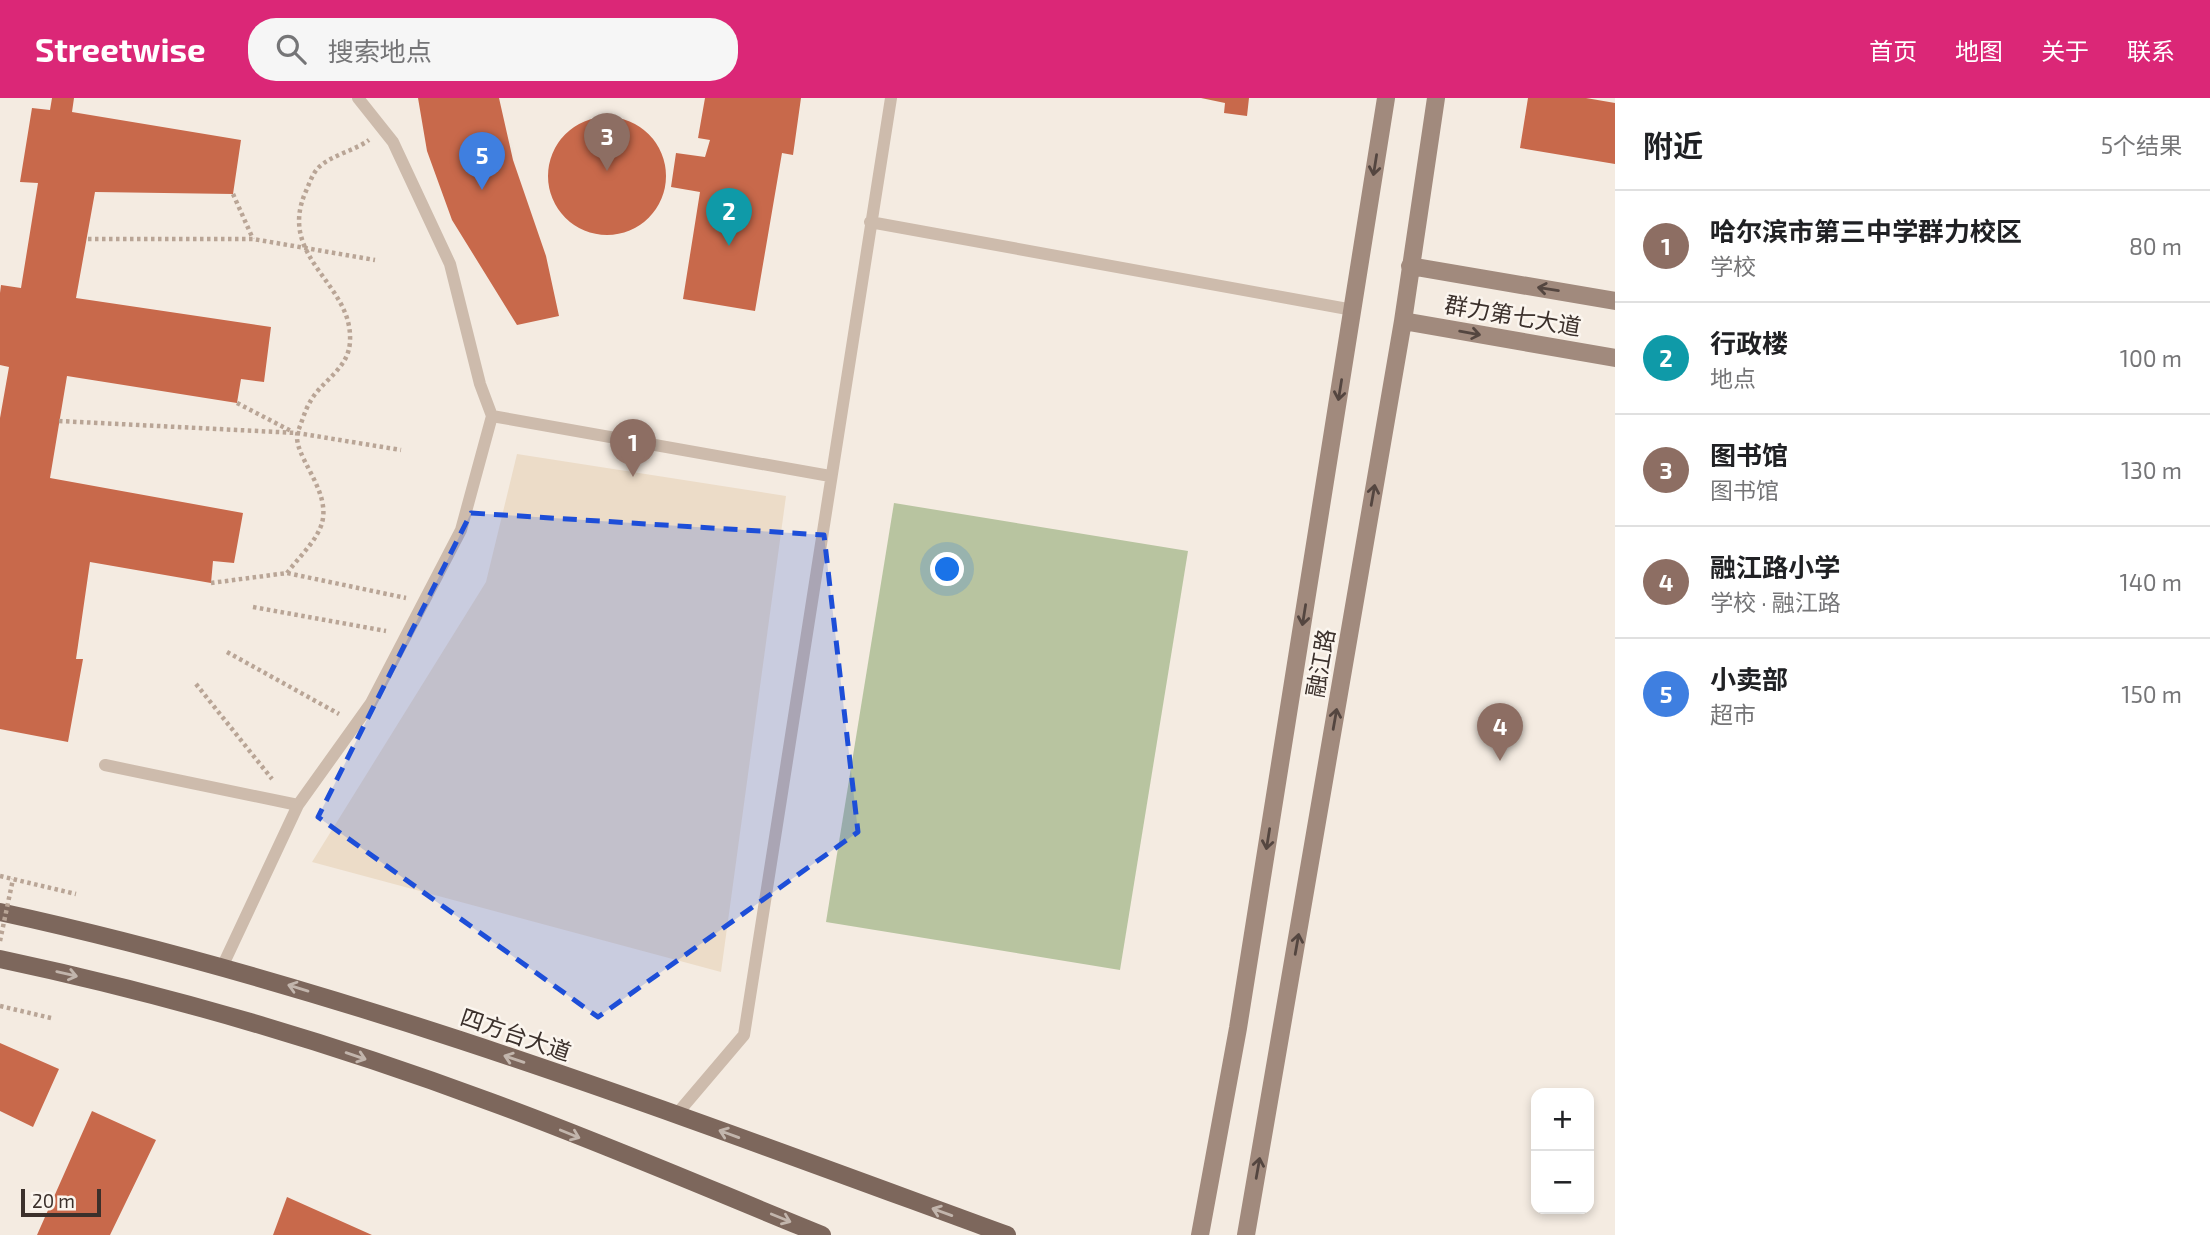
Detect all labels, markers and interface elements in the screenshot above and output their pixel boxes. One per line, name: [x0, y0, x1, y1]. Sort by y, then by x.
search box: [248, 18, 738, 81]
text: Streetwise: [35, 29, 206, 69]
icon: search: [272, 30, 310, 68]
text: 搜索地点: [328, 35, 432, 66]
text: 首页: [1869, 36, 1917, 65]
text: 地图: [1955, 36, 2003, 65]
text: 关于: [2041, 36, 2089, 65]
text: 联系: [2127, 36, 2175, 65]
pin: 3: [584, 113, 630, 171]
text: 附近: [1643, 127, 1703, 163]
text: 5个结果: [2101, 131, 2182, 159]
pin: 5: [459, 132, 505, 190]
one-way arrow: [1369, 154, 1382, 176]
pin: 2: [706, 188, 752, 246]
text: 哈尔滨市第三中学群力校区: [1710, 215, 2022, 246]
text: 1: [1661, 232, 1671, 260]
text: 80 m: [2129, 232, 2182, 260]
text: 学校: [1710, 252, 1756, 280]
one-way arrow: [1537, 282, 1560, 295]
street label: 群力第七大道: [1443, 289, 1583, 341]
one-way arrow: [1458, 327, 1481, 340]
text: 行政楼: [1710, 327, 1788, 358]
text: 2: [1659, 344, 1673, 372]
text: 100 m: [2120, 344, 2182, 372]
text: 地点: [1710, 364, 1756, 392]
one-way arrow: [1333, 378, 1346, 401]
pin: 1: [610, 419, 656, 477]
text: 图书馆: [1710, 439, 1788, 470]
text: 3: [1659, 456, 1673, 484]
text: 130 m: [2121, 456, 2182, 484]
text: 图书馆: [1710, 476, 1779, 504]
one-way arrow: [1367, 484, 1380, 507]
text: 融江路小学: [1710, 551, 1840, 582]
your location: [930, 552, 964, 586]
text: 4: [1659, 568, 1673, 596]
text: 140 m: [2120, 568, 2182, 596]
text: 学校 · 融江路: [1710, 588, 1841, 616]
one-way arrow: [1297, 603, 1310, 626]
street label: 融江路: [1300, 627, 1340, 699]
text: 小卖部: [1710, 663, 1788, 694]
text: 5: [1660, 680, 1672, 708]
text: 150 m: [2121, 680, 2182, 708]
text: 超市: [1710, 700, 1756, 728]
pin: 4: [1477, 703, 1523, 761]
one-way arrow: [1329, 708, 1342, 731]
one-way arrow: [1261, 827, 1274, 850]
one-way arrow: [1291, 933, 1304, 956]
one-way arrow: [55, 967, 78, 981]
one-way arrow: [287, 981, 309, 993]
street label: 四方台大道: [457, 1002, 575, 1066]
one-way arrow: [345, 1050, 367, 1063]
one-way arrow: [503, 1052, 525, 1064]
map controls: [1531, 1088, 1594, 1214]
button: +: [1531, 1088, 1594, 1151]
one-way arrow: [718, 1127, 740, 1139]
one-way arrow: [558, 1128, 580, 1141]
button: −: [1531, 1151, 1594, 1214]
one-way arrow: [1252, 1157, 1265, 1180]
scale bar: [21, 1186, 102, 1218]
text: 20 m: [32, 1189, 75, 1212]
one-way arrow: [932, 1204, 954, 1217]
one-way arrow: [769, 1213, 791, 1226]

